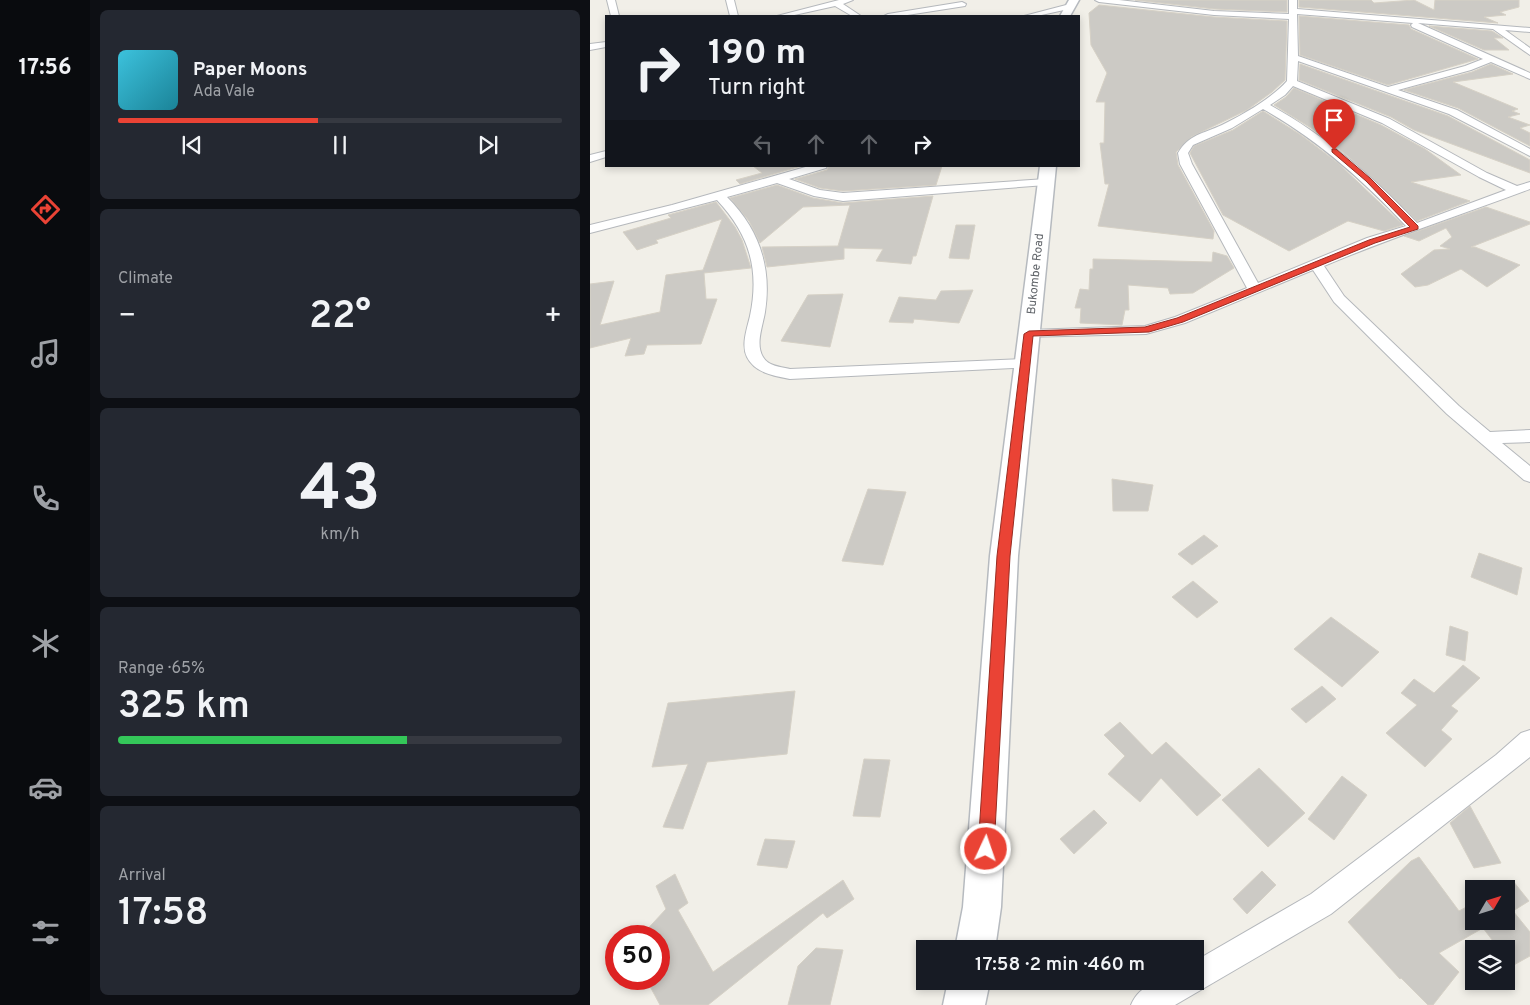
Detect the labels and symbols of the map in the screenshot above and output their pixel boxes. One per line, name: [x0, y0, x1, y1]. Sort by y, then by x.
pin: [1313, 99, 1355, 150]
street label: Bukombe Road: [1024, 233, 1048, 315]
position arrow: [959, 822, 1011, 874]
north arrow: [1465, 880, 1515, 930]
speed limit sign: 50: [605, 925, 670, 990]

